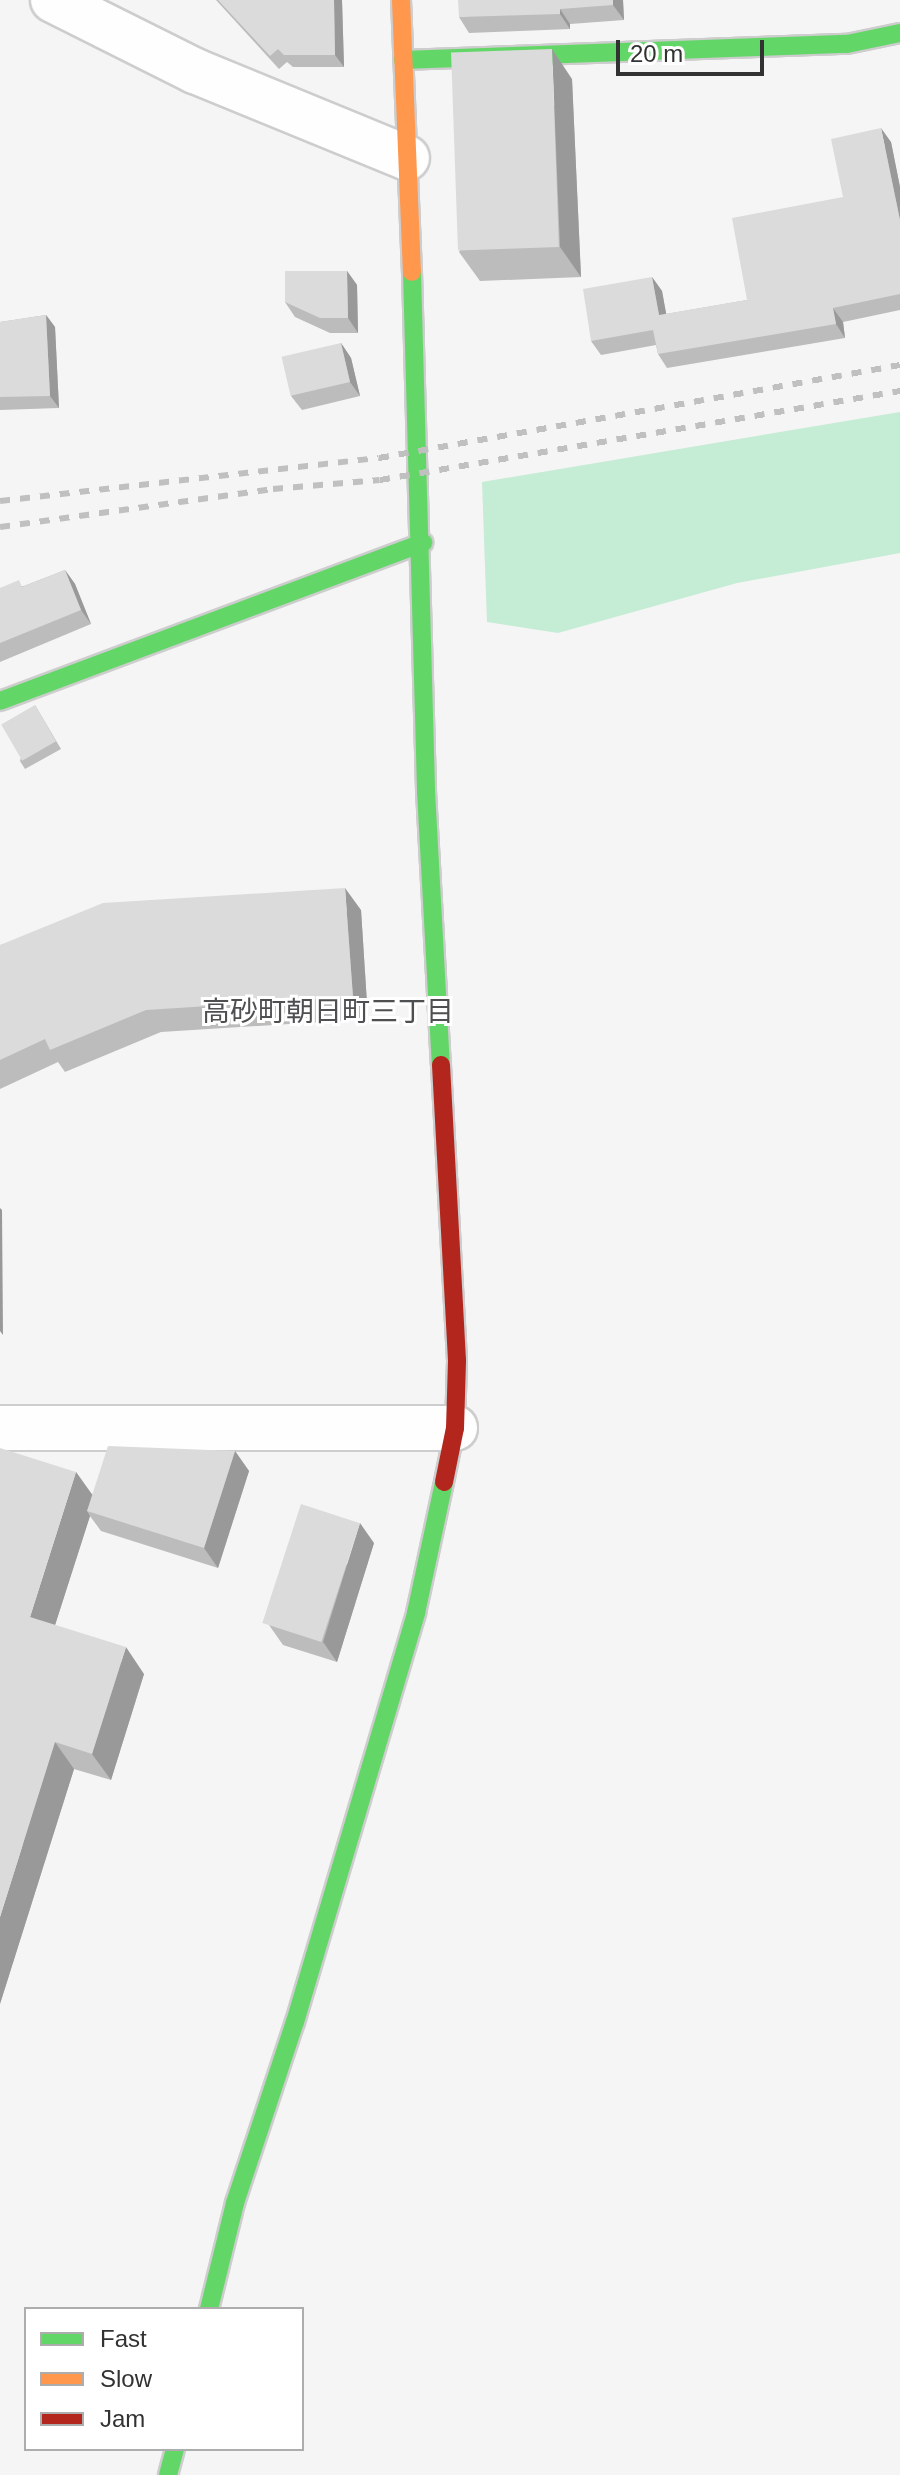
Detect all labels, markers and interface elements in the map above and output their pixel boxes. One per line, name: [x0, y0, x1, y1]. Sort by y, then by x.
scale bar: [620, 24, 768, 74]
text: 20 m: [630, 40, 683, 67]
district label: 高砂町朝日町三丁目: [202, 995, 454, 1029]
legend: [24, 2307, 304, 2451]
text: Fast: [100, 2325, 147, 2352]
text: Slow: [100, 2365, 152, 2392]
text: Jam: [100, 2405, 145, 2432]

